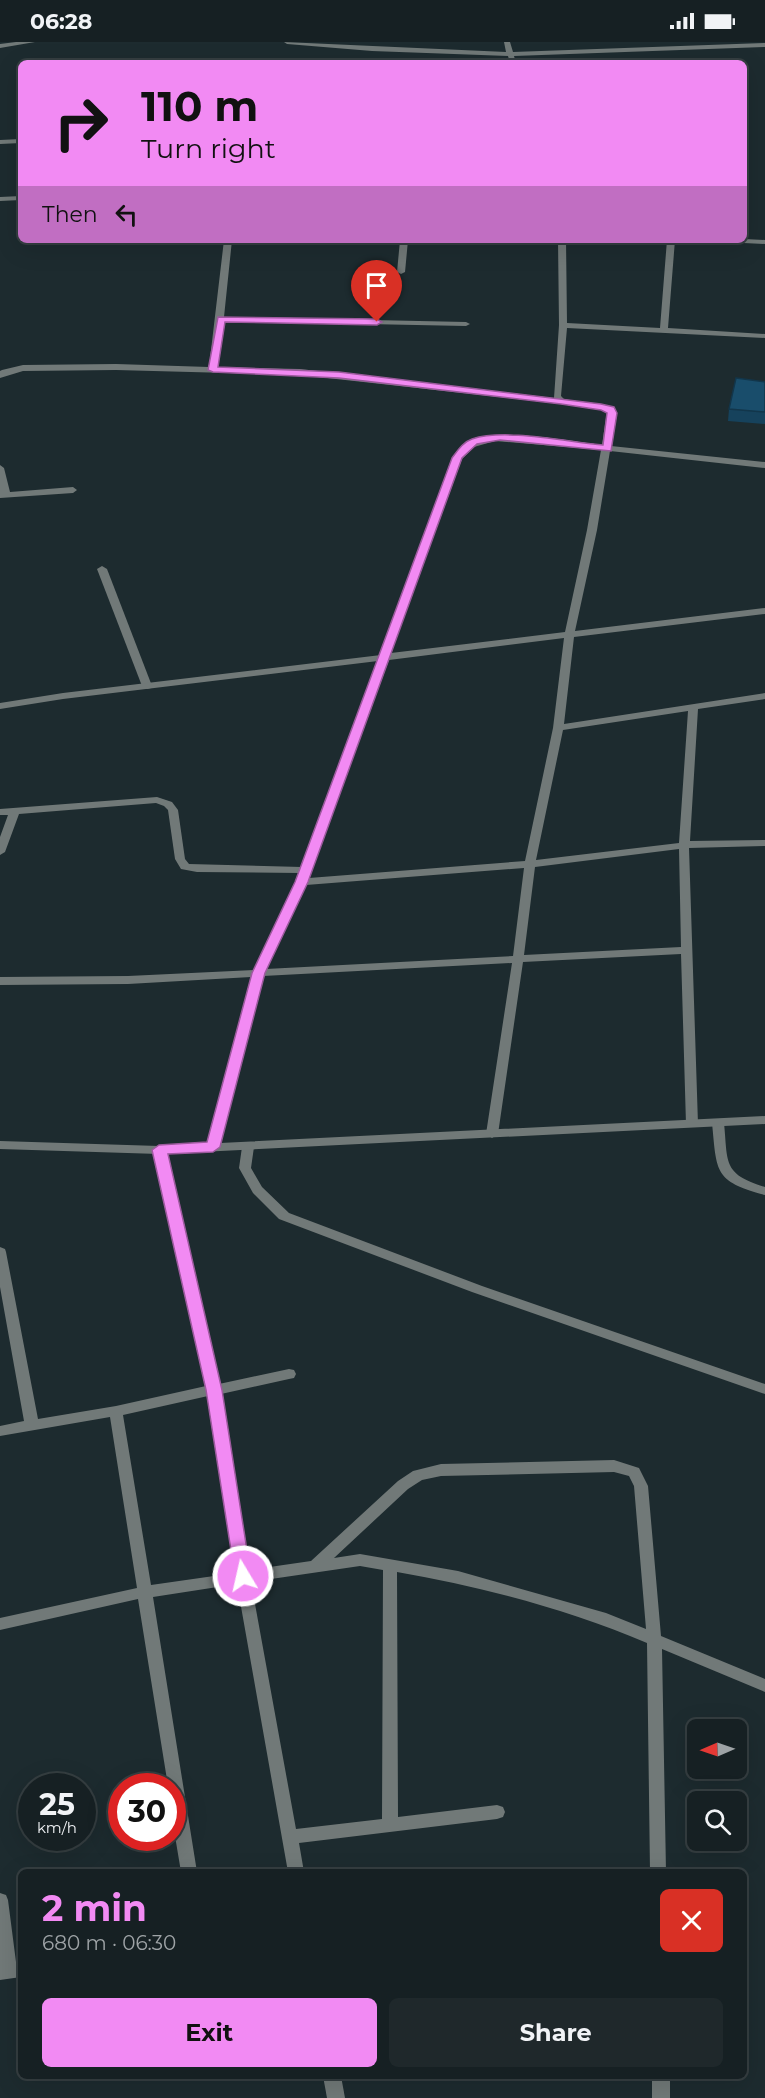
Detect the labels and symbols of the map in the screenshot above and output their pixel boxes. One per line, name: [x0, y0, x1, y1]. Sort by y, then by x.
pin: [351, 260, 402, 322]
position arrow: [211, 1544, 275, 1608]
north arrow: [687, 1719, 747, 1779]
speed limit sign: 30: [108, 1773, 186, 1851]

